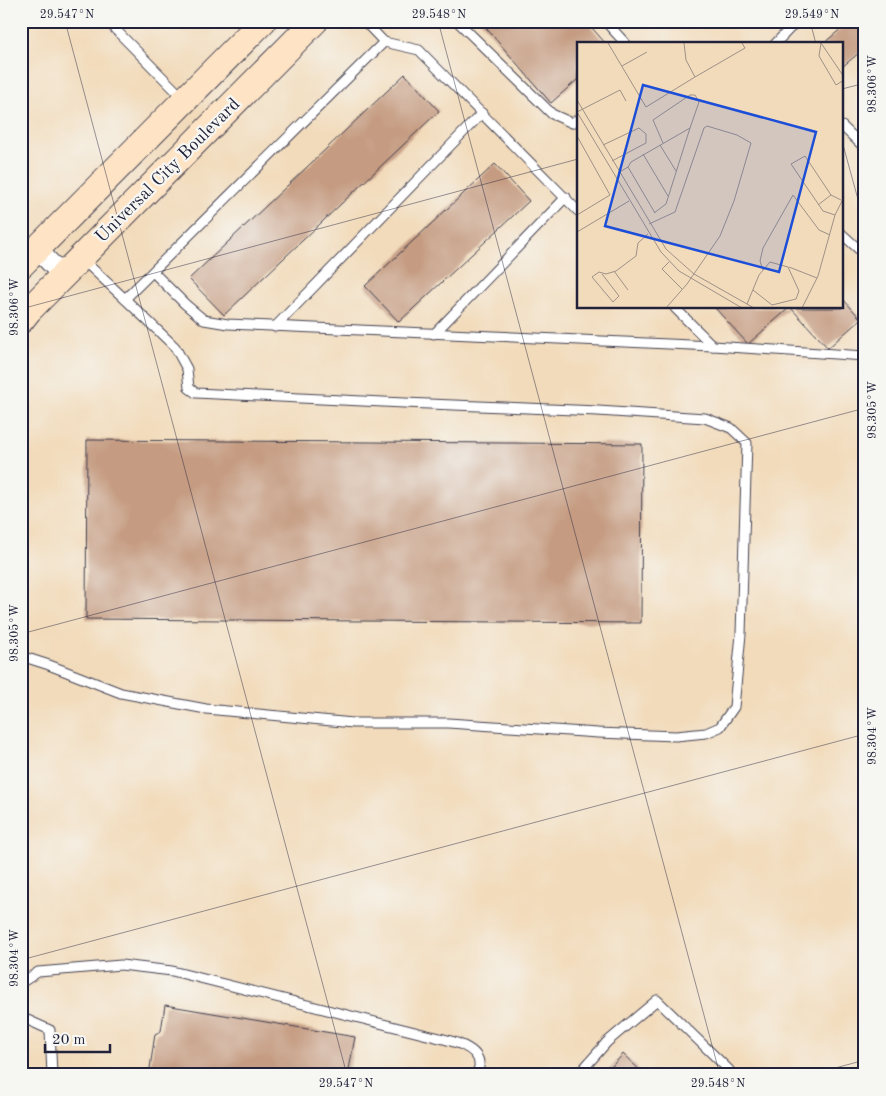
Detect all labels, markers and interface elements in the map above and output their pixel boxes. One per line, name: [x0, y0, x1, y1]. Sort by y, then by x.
text: 29.547°N: [40, 8, 94, 21]
text: 29.548°N: [412, 8, 466, 21]
text: 29.549°N: [785, 8, 839, 21]
inset map: [577, 42, 844, 309]
text: 98.306°W: [867, 55, 879, 113]
street label: Universal City Boulevard: [92, 95, 243, 246]
text: 98.306°W: [9, 278, 21, 336]
text: 98.305°W: [866, 381, 879, 439]
text: 98.305°W: [8, 604, 21, 662]
text: 98.304°W: [867, 707, 879, 765]
text: 98.304°W: [9, 929, 21, 987]
scale bar: [45, 1021, 110, 1053]
text: 20 m: [52, 1033, 86, 1048]
text: 29.547°N: [319, 1077, 373, 1090]
text: 29.548°N: [691, 1077, 745, 1090]

